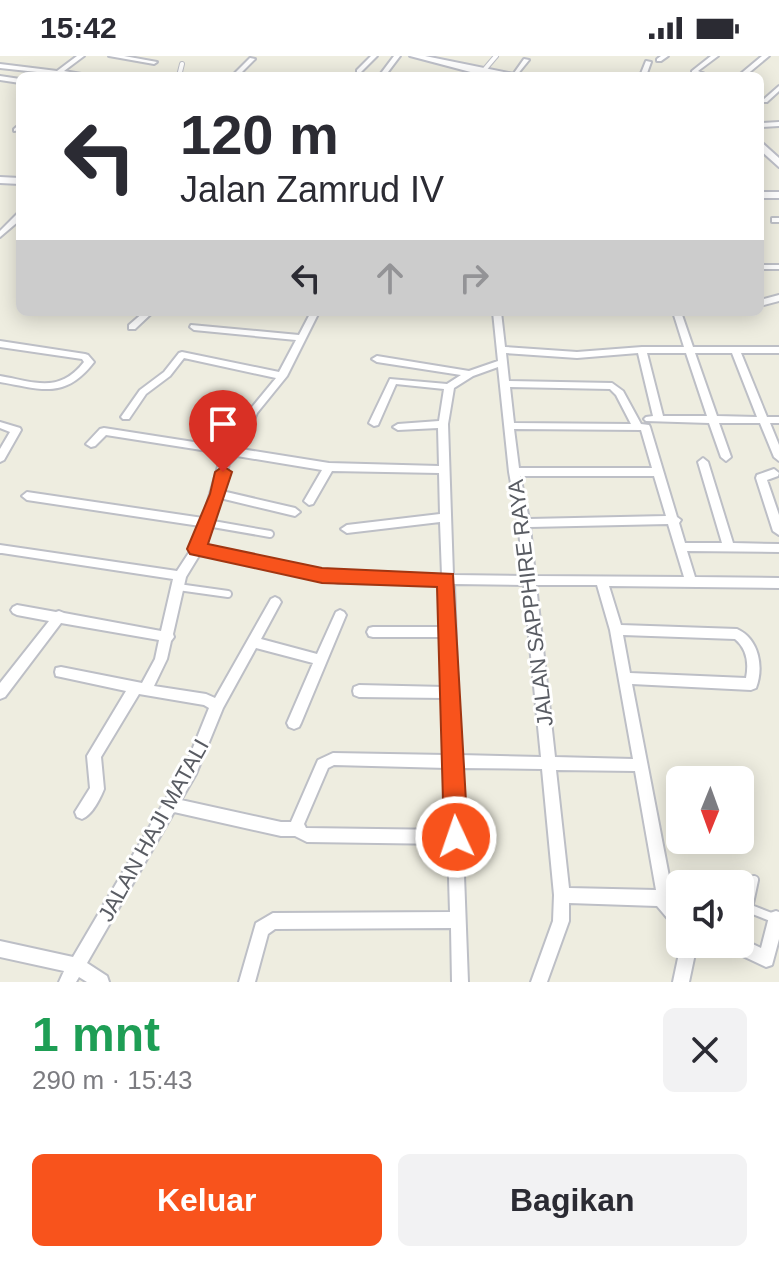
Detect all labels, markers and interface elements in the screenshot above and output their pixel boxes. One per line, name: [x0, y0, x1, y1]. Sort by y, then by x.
text: 15:42: [40, 11, 117, 44]
text: 120 m: [180, 103, 339, 166]
icon: left: [48, 104, 152, 208]
text: Jalan Zamrud IV: [180, 169, 444, 210]
icon: left: [284, 256, 328, 300]
icon: ahead: [368, 256, 412, 300]
icon: right: [452, 256, 496, 300]
pin: [189, 390, 257, 472]
icon: arrive: [201, 402, 245, 446]
street label: JALAN SAPPHIRE RAYA: [503, 478, 558, 728]
street label: JALAN HAJI MATALI: [93, 735, 214, 926]
north arrow: [666, 766, 754, 854]
map controls: [666, 766, 754, 958]
position arrow: [414, 795, 498, 879]
button: sound: [666, 870, 754, 958]
text: 1 mnt: [32, 1008, 160, 1061]
button: close: [663, 1008, 747, 1092]
text: 290 m · 15:43: [32, 1065, 192, 1095]
button: Keluar: [32, 1154, 382, 1246]
button: Bagikan: [398, 1154, 747, 1246]

